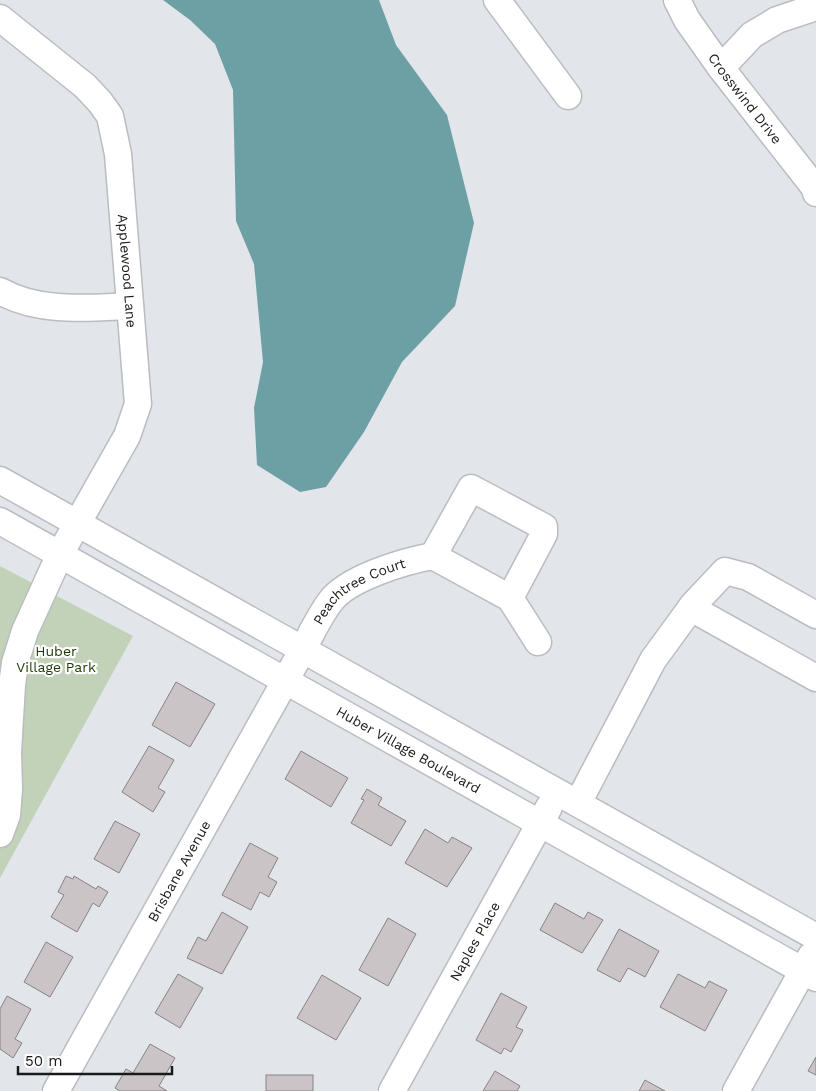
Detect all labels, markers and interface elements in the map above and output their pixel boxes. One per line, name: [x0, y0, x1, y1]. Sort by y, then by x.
street label: Crosswind Drive: [705, 50, 785, 147]
street label: Applewood Lane: [115, 213, 140, 328]
street label: Peachtree Court: [310, 555, 407, 627]
park label: Huber Village Park: [16, 643, 96, 675]
street label: Huber Village Boulevard: [333, 703, 483, 796]
street label: Brisbane Avenue: [144, 818, 214, 924]
street label: Naples Place: [446, 899, 503, 984]
scale bar: [18, 1044, 171, 1076]
text: 50 m: [25, 1052, 62, 1070]

